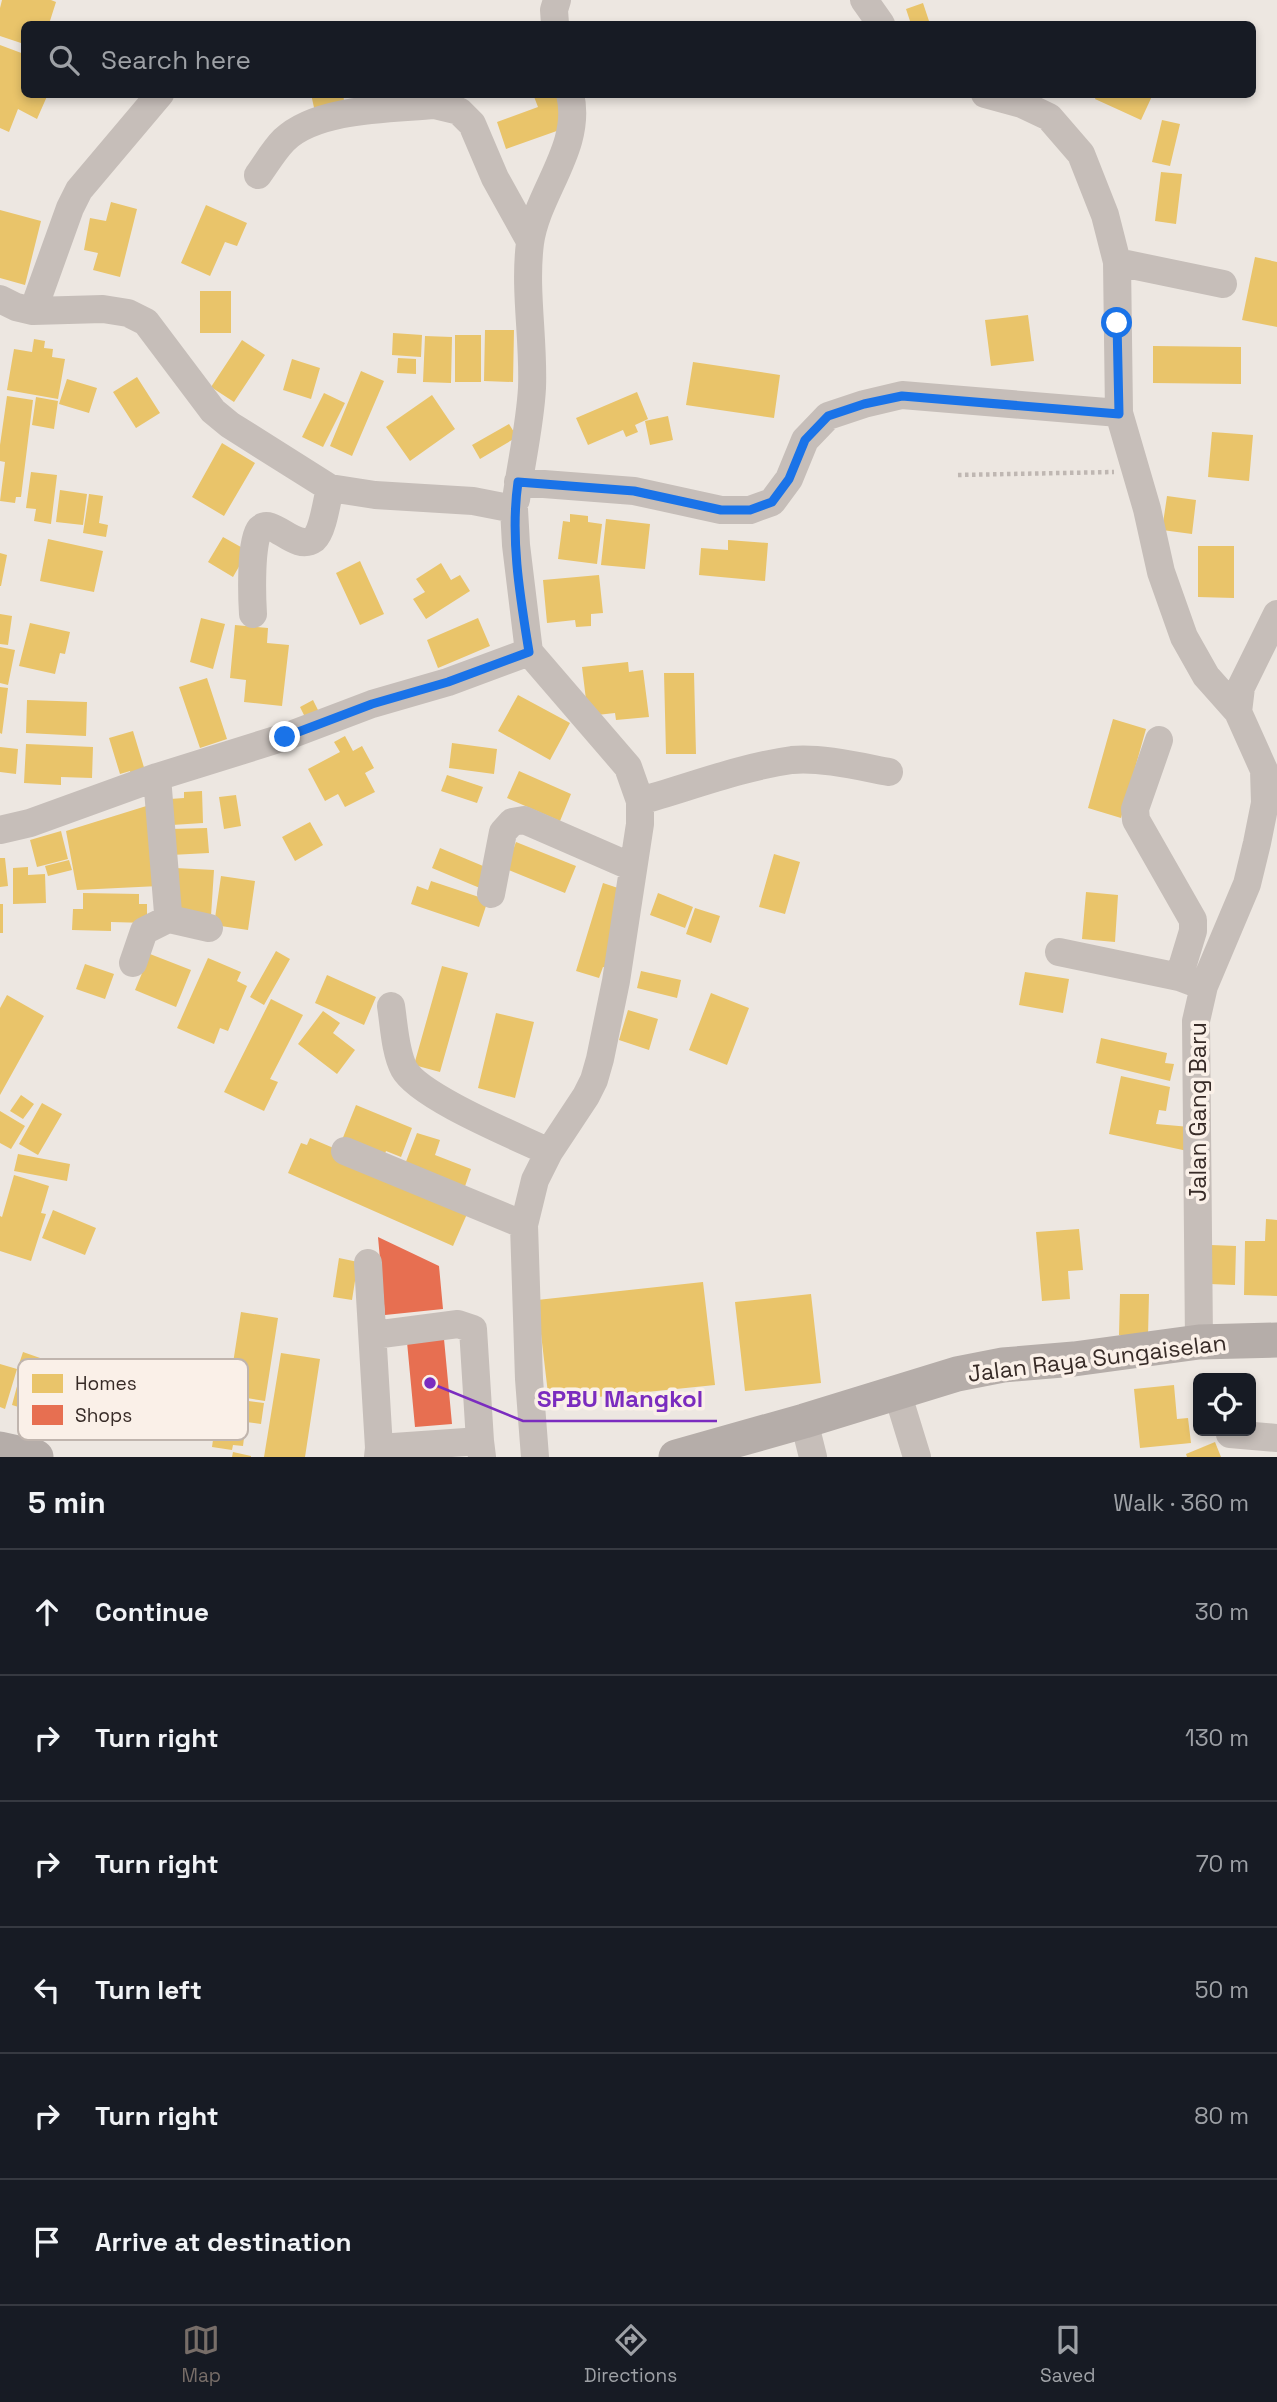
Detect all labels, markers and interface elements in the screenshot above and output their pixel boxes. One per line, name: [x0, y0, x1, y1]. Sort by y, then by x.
search box: [21, 21, 1256, 98]
icon: search: [45, 41, 83, 79]
text: Search here: [101, 43, 251, 77]
route start: [1101, 307, 1132, 338]
route end: [269, 721, 300, 752]
street label: Jalan Gang Baru: [1183, 1022, 1213, 1202]
street label: Jalan Raya Sungaiselan: [966, 1327, 1228, 1389]
legend: [18, 1359, 248, 1440]
text: Homes: [75, 1371, 137, 1396]
map controls: [1193, 1373, 1256, 1436]
button: locate: [1193, 1373, 1256, 1436]
callout: SPBU Mangkol: [523, 1376, 717, 1421]
text: SPBU Mangkol: [537, 1383, 703, 1414]
text: Shops: [75, 1403, 132, 1428]
text: 5 min: [28, 1483, 106, 1522]
text: Walk · 360 m: [1113, 1488, 1249, 1518]
icon: ahead: [28, 1593, 66, 1631]
text: Continue: [95, 1595, 209, 1629]
text: 30 m: [1195, 1597, 1249, 1627]
icon: right: [28, 1719, 66, 1757]
text: Turn right: [95, 1721, 219, 1755]
text: 130 m: [1185, 1723, 1249, 1753]
icon: right: [28, 1845, 66, 1883]
text: Turn right: [95, 1847, 219, 1881]
text: 70 m: [1196, 1849, 1249, 1879]
icon: left: [28, 1971, 66, 2009]
text: Turn left: [95, 1973, 202, 2007]
text: 50 m: [1195, 1975, 1249, 2005]
icon: right: [28, 2097, 66, 2135]
text: Turn right: [95, 2099, 219, 2133]
text: 80 m: [1194, 2101, 1249, 2131]
icon: arrive: [28, 2223, 66, 2261]
text: Arrive at destination: [95, 2225, 352, 2259]
tab: Map: [181, 2321, 221, 2388]
tab: Directions: [584, 2321, 677, 2388]
tab: Saved: [1040, 2321, 1096, 2388]

